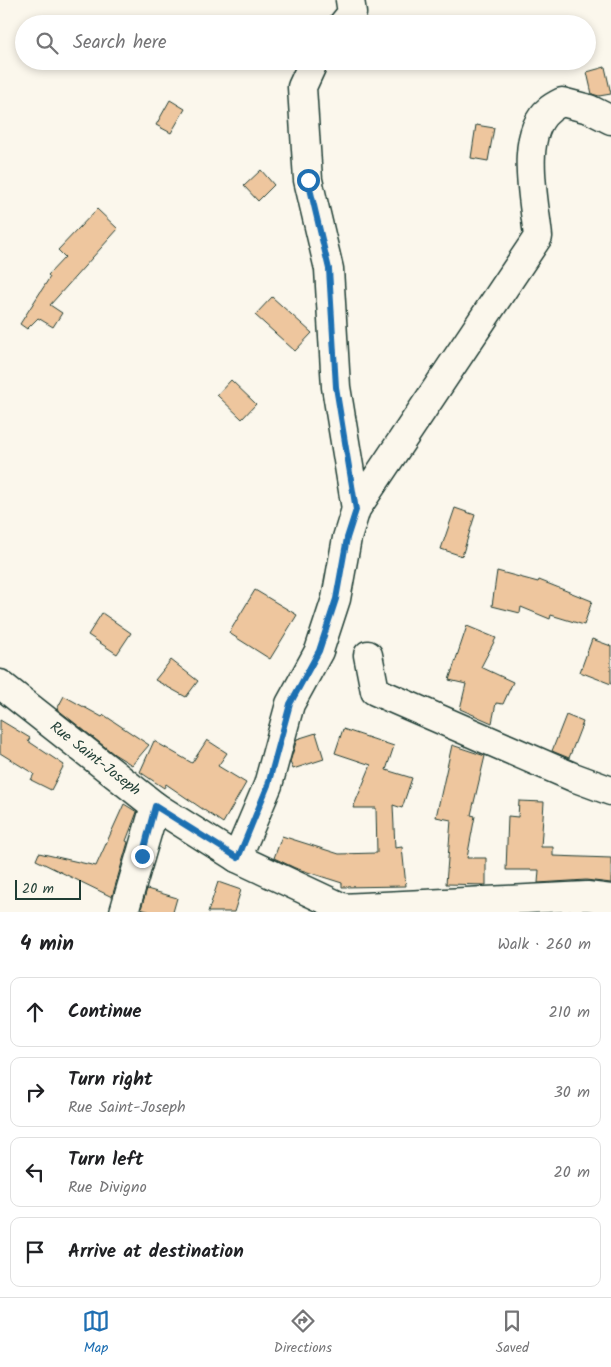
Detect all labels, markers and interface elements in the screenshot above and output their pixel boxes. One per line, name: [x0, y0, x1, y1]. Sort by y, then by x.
search box: [15, 15, 596, 70]
text: Search here: [73, 28, 167, 58]
icon: search: [33, 29, 61, 57]
route start: [297, 169, 320, 192]
street label: Rue Saint-Joseph: [44, 716, 146, 802]
route end: [131, 845, 154, 868]
scale bar: [15, 877, 81, 900]
text: 20 m: [22, 878, 54, 900]
text: 4 min: [20, 928, 74, 961]
text: Walk · 260 m: [498, 932, 591, 957]
text: Continue: [68, 997, 141, 1027]
icon: ahead: [21, 998, 49, 1026]
text: 210 m: [549, 1000, 590, 1025]
text: Turn right: [68, 1065, 153, 1095]
icon: right: [21, 1078, 49, 1106]
text: 30 m: [554, 1080, 590, 1105]
text: Rue Saint-Joseph: [68, 1095, 186, 1120]
text: Turn left: [68, 1145, 143, 1175]
icon: left: [21, 1158, 49, 1186]
text: 20 m: [554, 1160, 590, 1185]
text: Rue Divigno: [68, 1175, 147, 1200]
text: Arrive at destination: [68, 1237, 244, 1267]
icon: arrive: [21, 1238, 49, 1266]
tab: Map: [82, 1307, 110, 1359]
tab: Directions: [274, 1307, 332, 1359]
tab: Saved: [496, 1307, 529, 1359]

